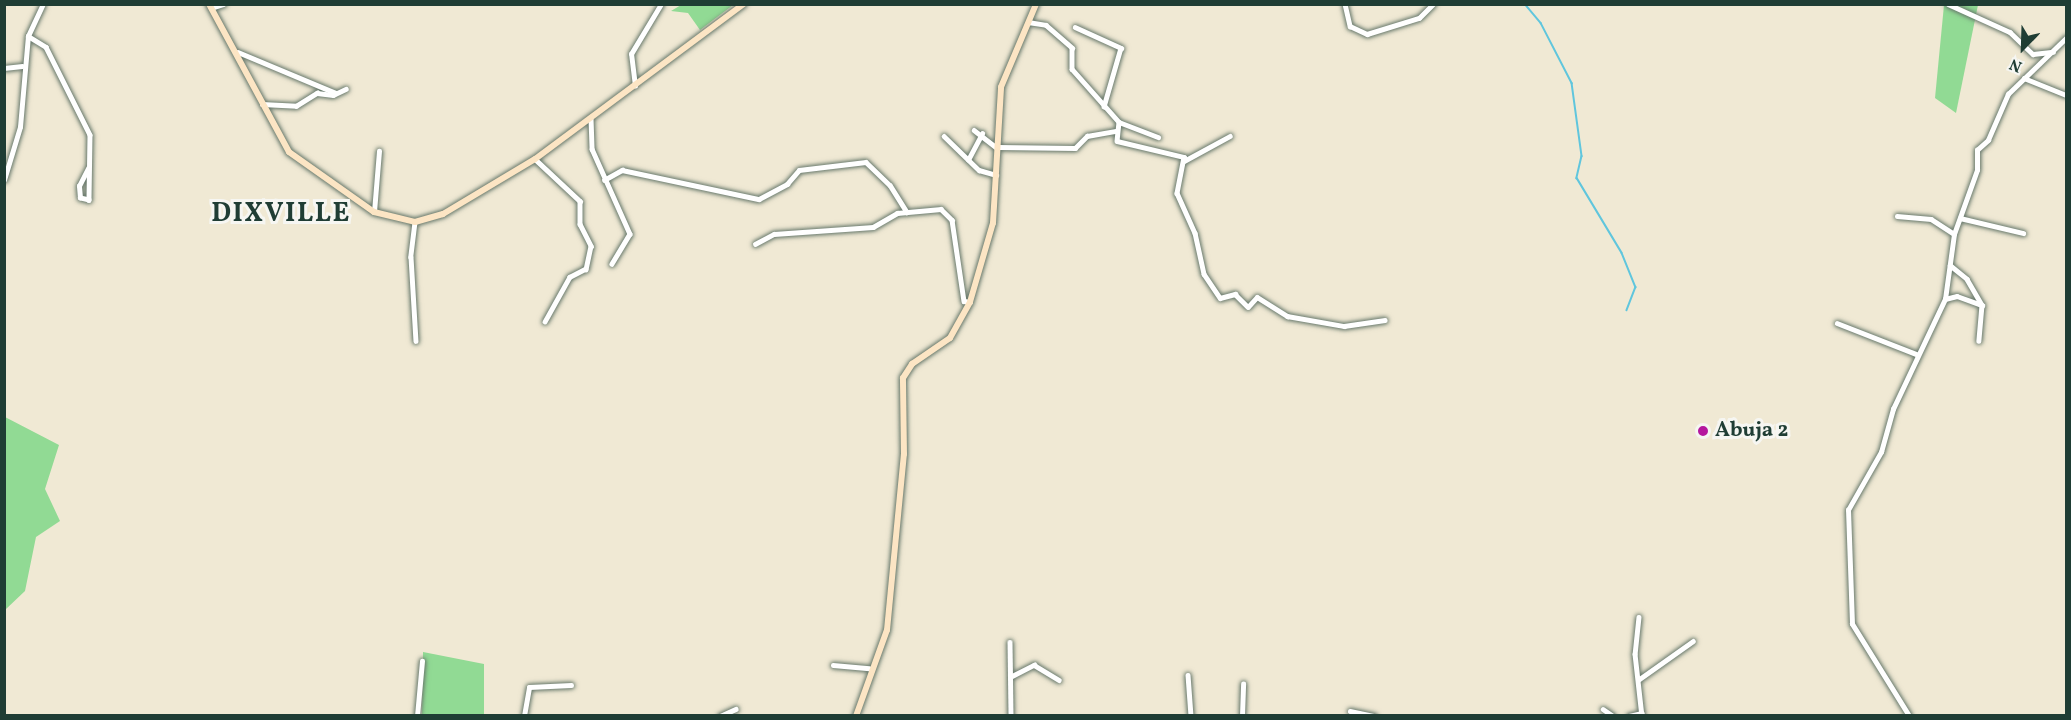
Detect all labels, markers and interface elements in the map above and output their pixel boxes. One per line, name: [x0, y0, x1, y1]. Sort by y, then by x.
north arrow: [1993, 18, 2053, 78]
text: N: [2006, 52, 2026, 77]
district label: DIXVILLE: [211, 199, 351, 231]
place label: Abuja 2: [1715, 418, 1788, 444]
marker: Abuja 2: [1696, 424, 1710, 438]

